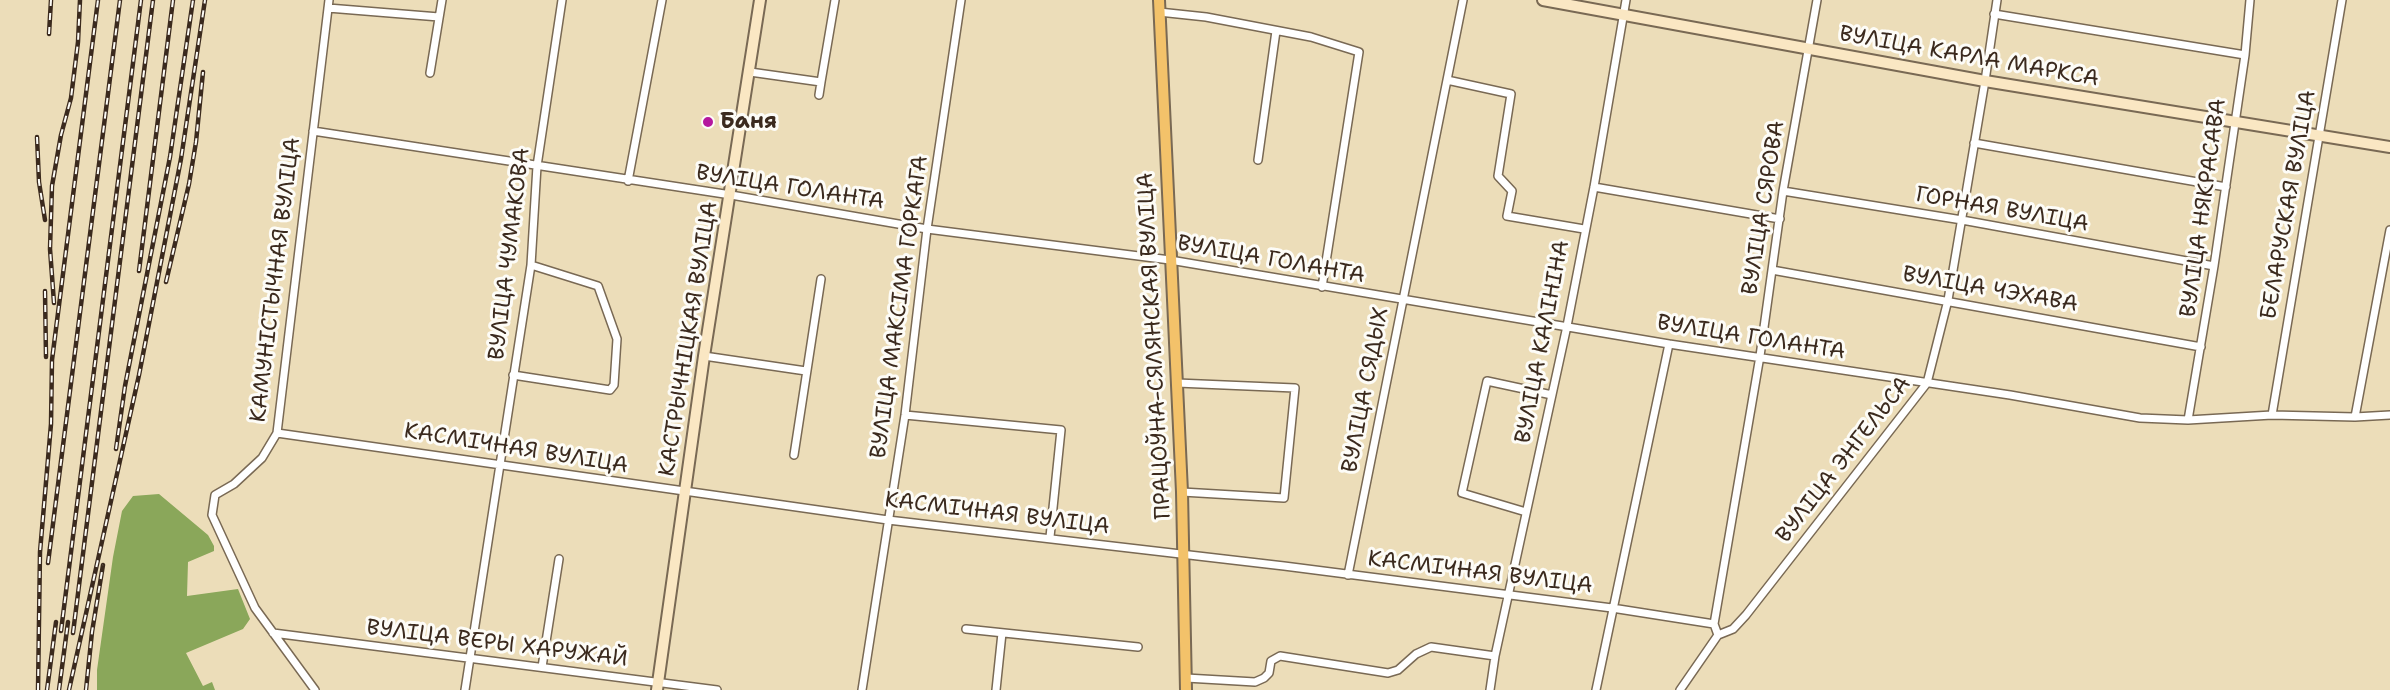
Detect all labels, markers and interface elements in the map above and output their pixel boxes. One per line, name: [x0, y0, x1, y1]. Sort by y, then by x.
street label: ВУЛІЦА КАРЛА МАРКСА: [1837, 21, 2101, 93]
street label: БЕЛАРУСКАЯ ВУЛІЦА: [2256, 88, 2322, 322]
street label: ВУЛІЦА НЯКРАСАВА: [2176, 97, 2232, 319]
place label: Баня: [720, 109, 777, 135]
marker: Баня: [701, 115, 715, 129]
street label: ВУЛІЦА СЯРОВА: [1737, 119, 1791, 297]
street label: КАМУНІСТЫЧНАЯ ВУЛІЦА: [245, 136, 307, 424]
street label: ВУЛІЦА ЧУМАКОВА: [484, 146, 536, 362]
street label: ВУЛІЦА МАКСІМА ГОРКАГА: [866, 154, 934, 460]
street label: ВУЛІЦА ГОЛАНТА: [694, 160, 886, 216]
street label: ПРАЦОЎНА-СЯЛЯНСКАЯ ВУЛІЦА: [1133, 172, 1177, 520]
street label: ГОРНАЯ ВУЛІЦА: [1913, 182, 2091, 238]
street label: КАСТРЫЧНІЦКАЯ ВУЛІЦА: [654, 200, 724, 478]
street label: ВУЛІЦА ГОЛАНТА: [1175, 230, 1367, 290]
street label: ВУЛІЦА КАЛІНІНА: [1510, 238, 1576, 446]
street label: ВУЛІЦА ЧЭХАВА: [1900, 262, 2080, 318]
street label: ВУЛІЦА СЯДЫХ: [1337, 305, 1395, 475]
street label: ВУЛІЦА ГОЛАНТА: [1655, 310, 1847, 366]
street label: ВУЛІЦА ЭНГЕЛЬСА: [1771, 372, 1917, 548]
street label: КАСМІЧНАЯ ВУЛІЦА: [402, 418, 630, 480]
street label: КАСМІЧНАЯ ВУЛІЦА: [883, 487, 1111, 541]
street label: КАСМІЧНАЯ ВУЛІЦА: [1366, 546, 1594, 600]
street label: ВУЛІЦА ВЕРЫ ХАРУЖАЙ: [365, 615, 629, 673]

